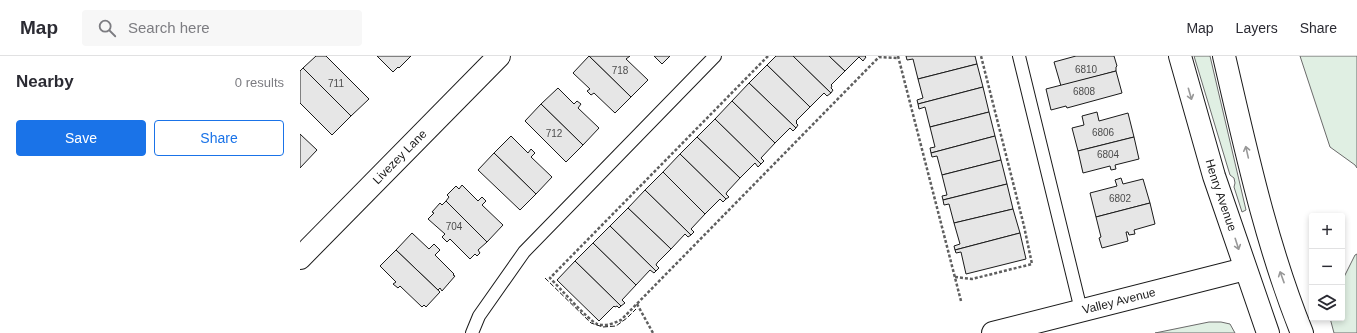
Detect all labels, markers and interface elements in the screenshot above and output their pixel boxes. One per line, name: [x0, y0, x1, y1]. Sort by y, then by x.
search box: [82, 10, 362, 46]
text: Map: [20, 17, 58, 38]
icon: search: [96, 17, 118, 39]
text: Search here: [128, 19, 210, 36]
text: Map: [1186, 20, 1214, 36]
text: Layers: [1236, 20, 1278, 36]
text: Share: [1300, 20, 1337, 36]
house number: 6810: [1075, 64, 1098, 75]
house number: 718: [612, 65, 629, 76]
text: Nearby: [16, 72, 74, 91]
text: 0 results: [235, 75, 284, 90]
house number: 711: [328, 78, 344, 89]
house number: 6808: [1073, 86, 1096, 97]
one-way arrow: [1187, 87, 1194, 100]
button: Save: [16, 120, 146, 156]
button: Share: [154, 120, 284, 156]
street label: Livezey Lane: [370, 126, 430, 187]
house number: 6806: [1092, 127, 1115, 138]
house number: 712: [546, 128, 563, 139]
one-way arrow: [1242, 146, 1250, 159]
house number: 6804: [1097, 149, 1120, 160]
street label: Henry Avenue: [1203, 157, 1240, 233]
house number: 6802: [1109, 193, 1132, 204]
map controls: [1309, 213, 1345, 321]
button: +: [1309, 213, 1345, 249]
house number: 704: [446, 221, 463, 232]
one-way arrow: [1234, 238, 1241, 251]
button: −: [1309, 249, 1345, 285]
one-way arrow: [1277, 272, 1285, 284]
street label: Valley Avenue: [1081, 285, 1157, 317]
button: layers: [1309, 285, 1345, 321]

